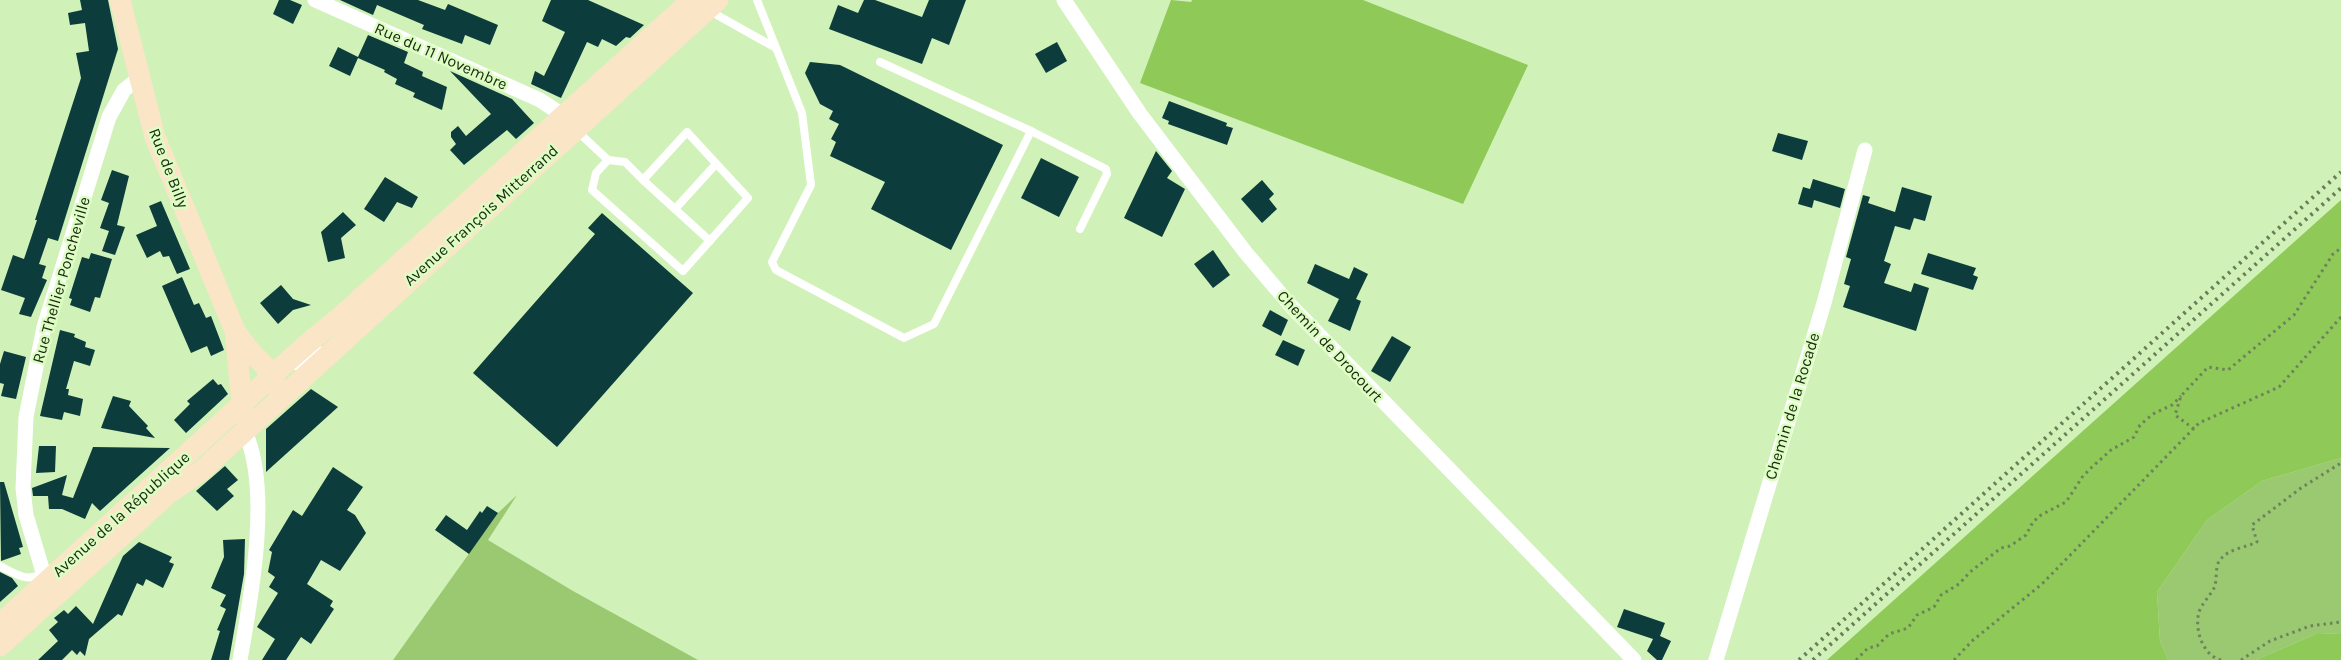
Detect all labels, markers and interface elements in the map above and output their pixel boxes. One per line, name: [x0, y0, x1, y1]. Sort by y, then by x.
street label: Rue du 11 Novembre: [372, 18, 510, 94]
street label: Rue de Billy: [145, 125, 193, 211]
street label: Avenue François Mitterrand: [400, 141, 562, 289]
street label: Rue Thellier Poncheville: [28, 195, 94, 365]
street label: Chemin de Drocourt: [1273, 286, 1387, 406]
street label: Chemin de la Rocade: [1761, 330, 1823, 482]
street label: Avenue de la République: [48, 447, 194, 581]

